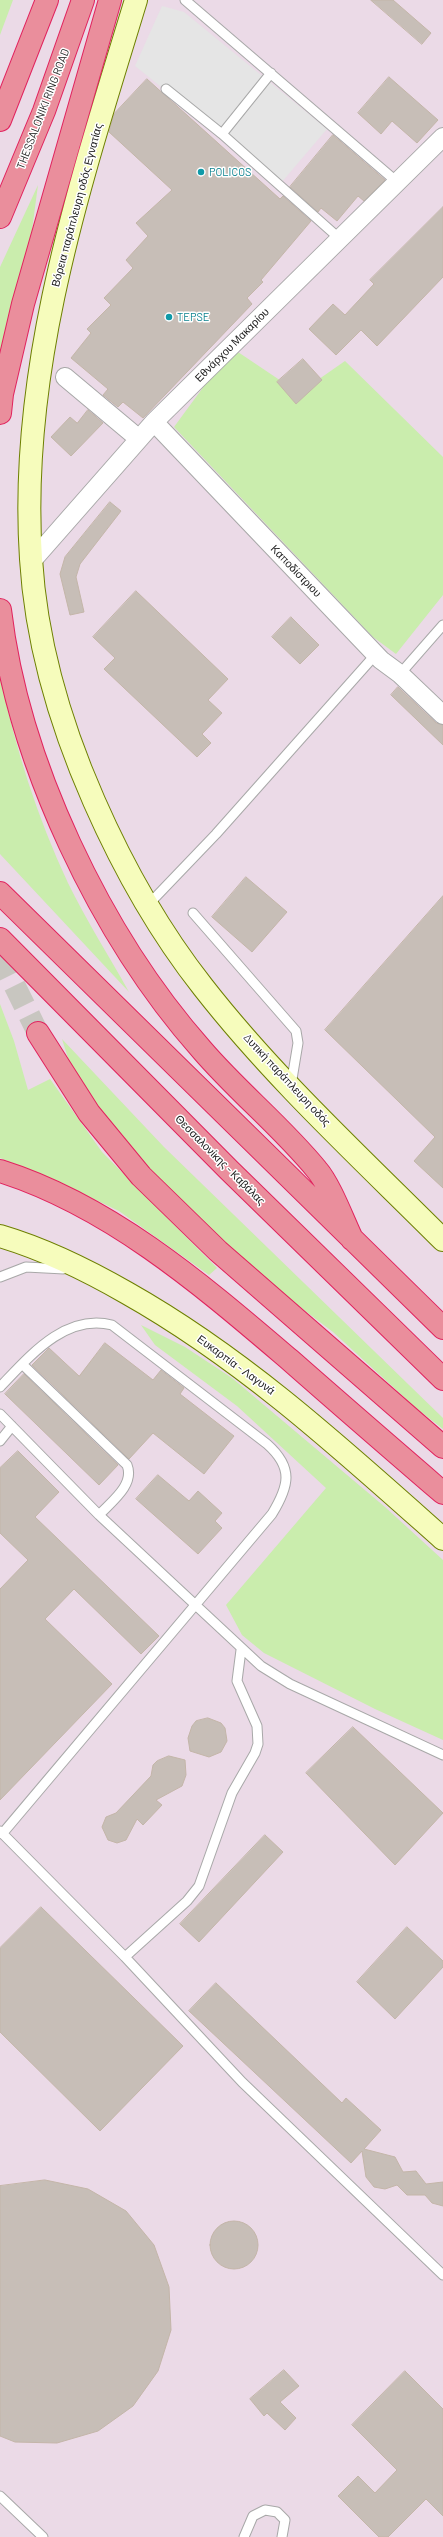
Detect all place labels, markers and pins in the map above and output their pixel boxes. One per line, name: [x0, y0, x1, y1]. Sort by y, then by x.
place label: POLICOS: [209, 165, 251, 179]
marker: POLICOS: [196, 167, 206, 177]
place label: TEPSE: [177, 310, 210, 324]
marker: TEPSE: [164, 312, 174, 322]

